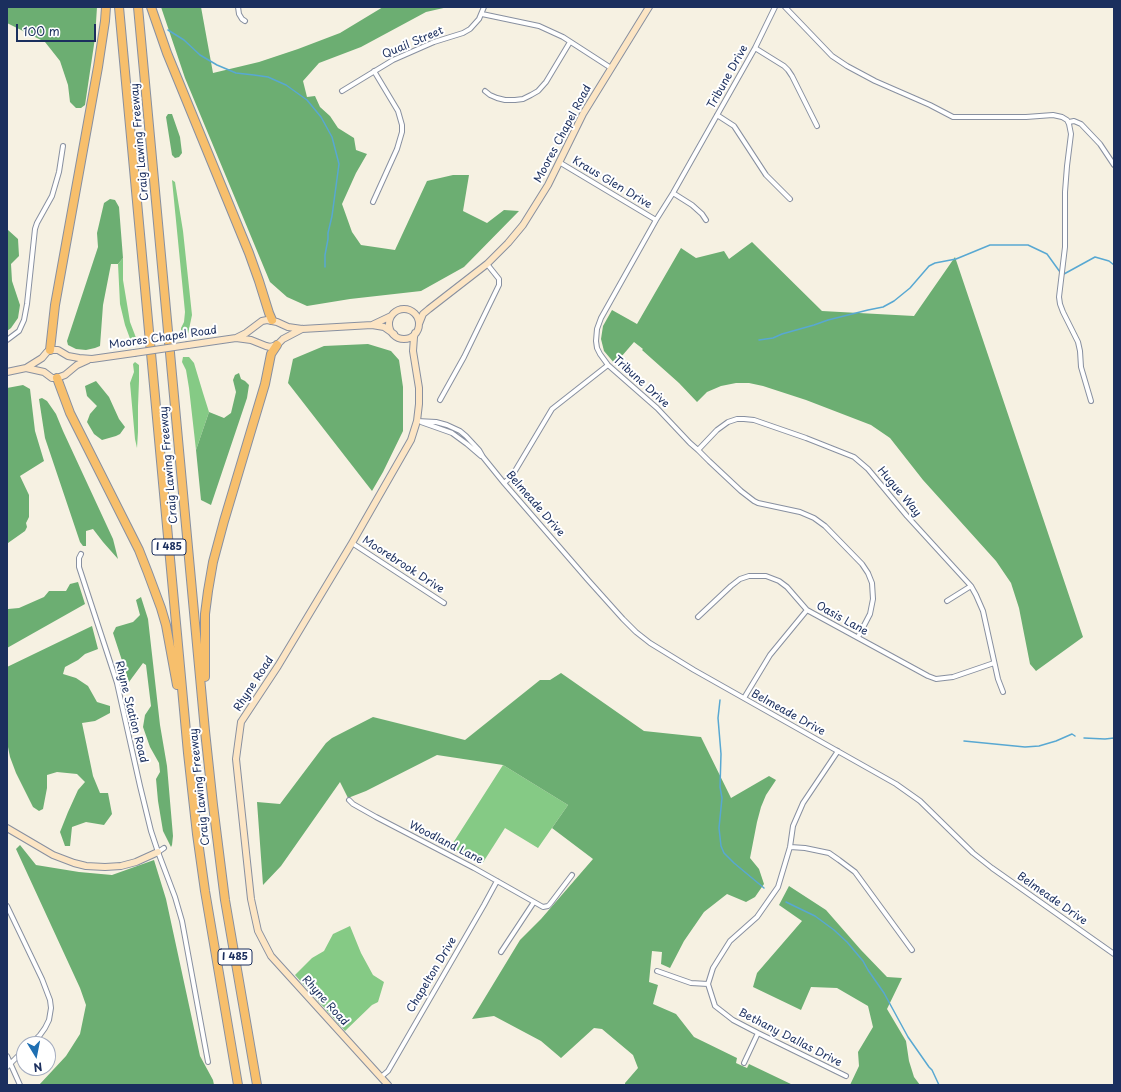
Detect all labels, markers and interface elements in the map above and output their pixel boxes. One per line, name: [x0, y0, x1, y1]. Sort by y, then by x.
scale bar: [18, 16, 98, 42]
text: 100 m: [23, 22, 60, 40]
street label: Quail Street: [380, 24, 446, 62]
street label: Tribune Drive: [705, 43, 751, 111]
street label: Craig Lawing Freeway: [128, 83, 152, 201]
street label: Moores Chapel Road: [532, 83, 594, 185]
street label: Kraus Glen Drive: [570, 154, 654, 212]
street label: Moores Chapel Road: [108, 324, 218, 352]
street label: Tribune Drive: [610, 353, 672, 411]
street label: Craig Lawing Freeway: [157, 406, 181, 524]
street label: Hugue Way: [874, 464, 924, 520]
street label: Belmeade Drive: [503, 469, 567, 539]
street label: Moorebrook Drive: [360, 534, 446, 596]
road number: I 485: [152, 539, 186, 555]
street label: Oasis Lane: [814, 599, 870, 639]
street label: Rhyne Road: [231, 654, 277, 714]
street label: Rhyne Station Road: [112, 660, 150, 764]
street label: Belmeade Drive: [749, 687, 827, 739]
street label: Craig Lawing Freeway: [187, 728, 213, 846]
street label: Woodland Lane: [407, 819, 485, 867]
street label: Belmeade Drive: [1014, 870, 1090, 928]
street label: Chapelton Drive: [404, 935, 460, 1015]
road number: I 485: [218, 949, 252, 965]
street label: Rhyne Road: [299, 973, 351, 1029]
street label: Bethany Dallas Drive: [736, 1006, 844, 1070]
north arrow: [16, 1036, 56, 1076]
text: N: [32, 1058, 44, 1076]

